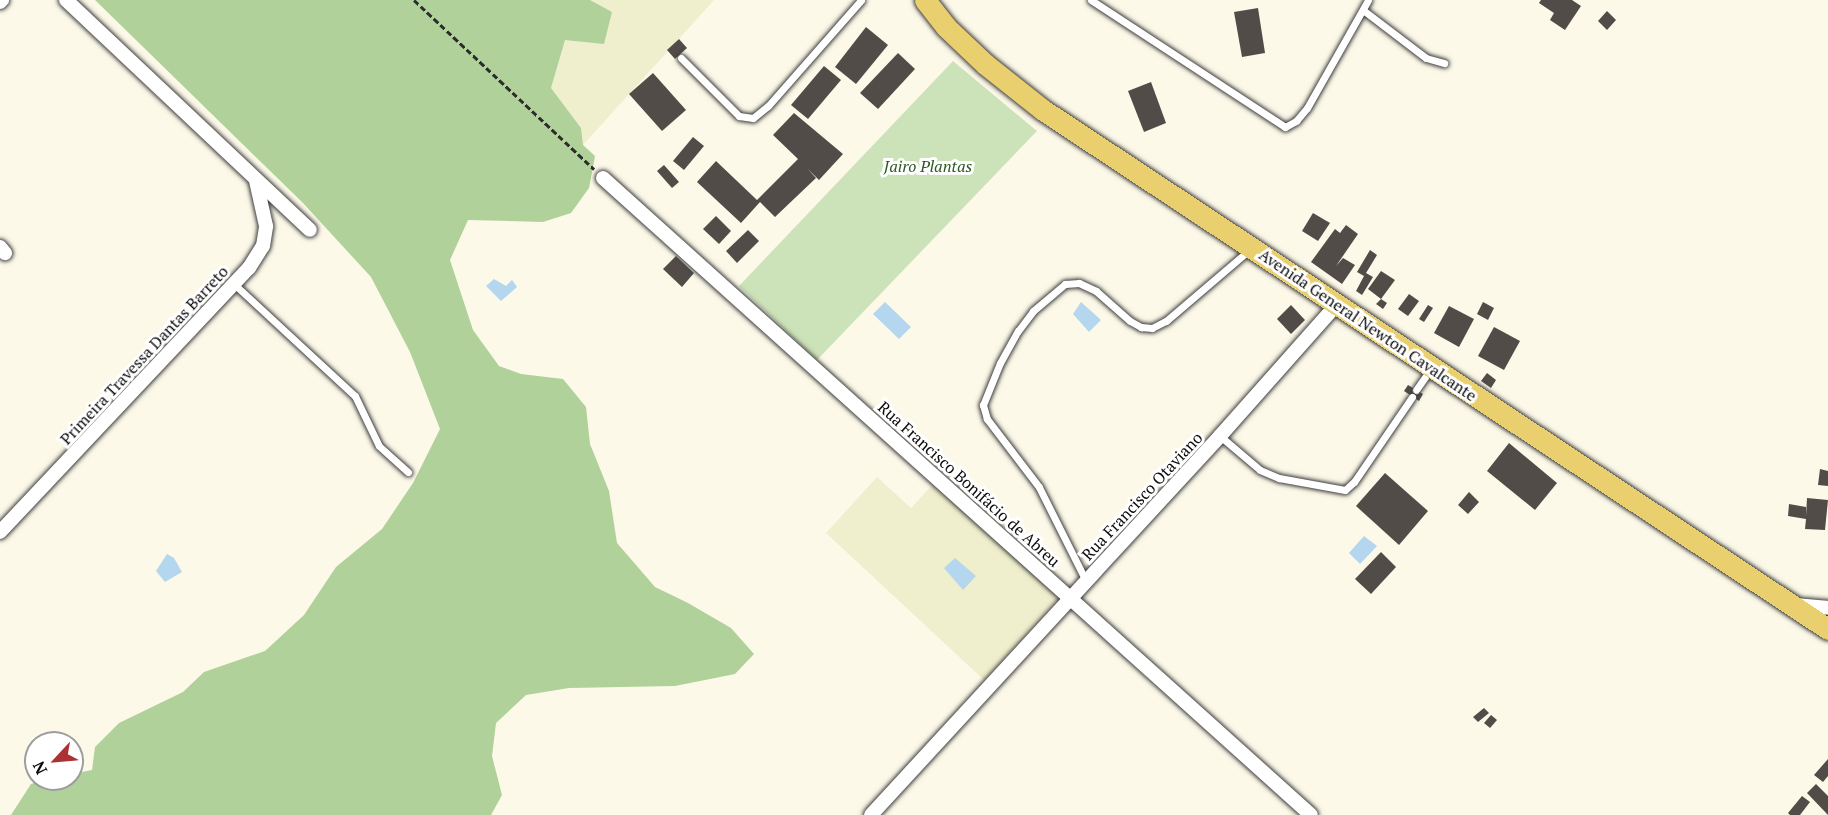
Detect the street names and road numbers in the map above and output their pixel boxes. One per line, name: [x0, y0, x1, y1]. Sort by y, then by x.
street label: Avenida General Newton Cavalcante: [1256, 245, 1480, 405]
street label: Primeira Travessa Dantas Barreto: [56, 262, 232, 448]
street label: Rua Francisco Bonifácio de Abreu: [874, 397, 1064, 571]
street label: Rua Francisco Otaviano: [1078, 428, 1206, 564]

